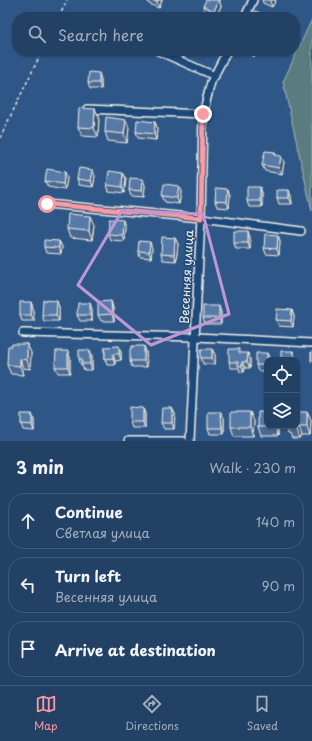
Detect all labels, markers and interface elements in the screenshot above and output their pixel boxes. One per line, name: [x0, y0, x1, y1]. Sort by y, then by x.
search box: [12, 12, 300, 56]
icon: search: [26, 23, 48, 45]
text: Search here: [58, 23, 144, 46]
route end: [194, 105, 212, 123]
route start: [38, 195, 56, 213]
street label: Весенняя улица: [175, 229, 197, 324]
map controls: [264, 357, 300, 429]
button: locate: [264, 357, 300, 393]
button: layers: [264, 393, 300, 429]
text: 3 min: [16, 454, 64, 480]
text: Walk · 230 m: [209, 458, 296, 477]
text: Continue: [55, 500, 123, 523]
icon: ahead: [17, 510, 39, 532]
text: 140 m: [256, 512, 295, 531]
text: Светлая улица: [55, 523, 150, 542]
text: Turn left: [55, 564, 121, 587]
icon: left: [17, 574, 39, 596]
text: 90 m: [262, 576, 295, 595]
text: Весенняя улица: [55, 587, 157, 606]
icon: arrive: [17, 638, 39, 660]
text: Arrive at destination: [55, 638, 216, 661]
tab: Map: [34, 693, 57, 734]
tab: Directions: [125, 693, 179, 734]
tab: Saved: [247, 693, 278, 734]

